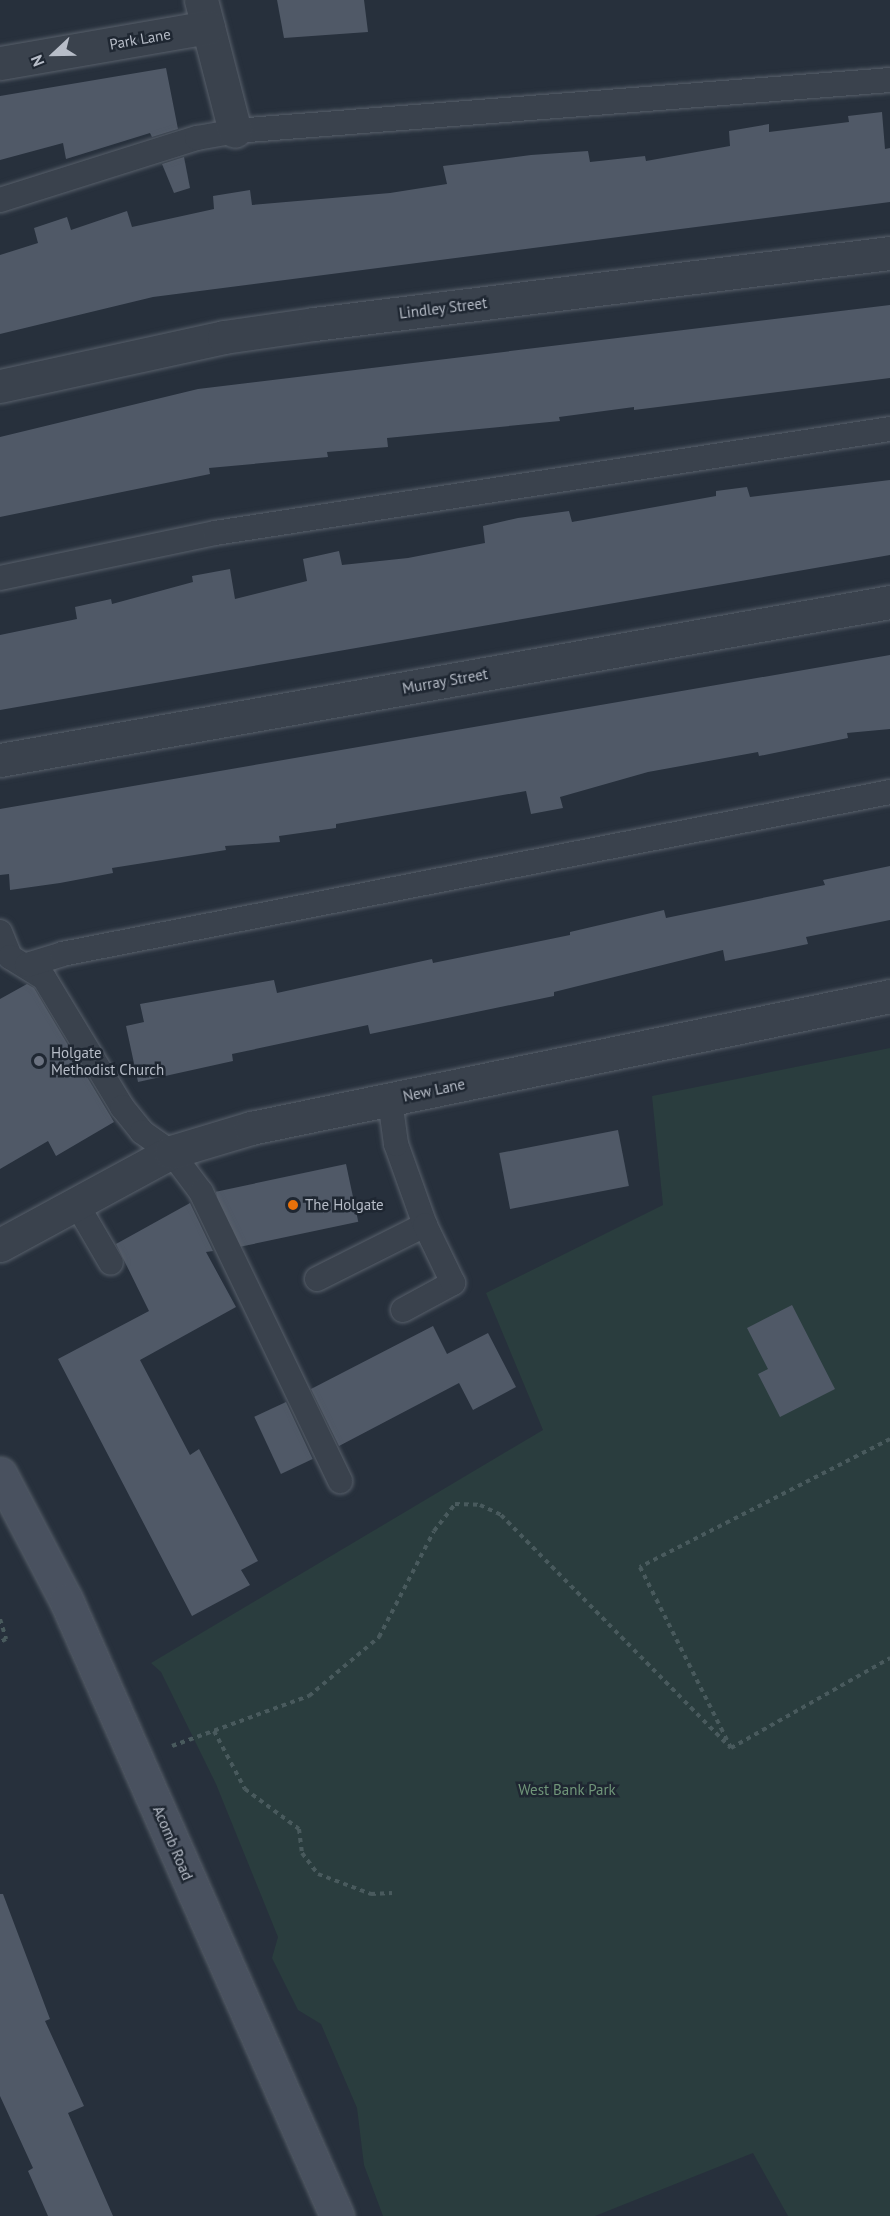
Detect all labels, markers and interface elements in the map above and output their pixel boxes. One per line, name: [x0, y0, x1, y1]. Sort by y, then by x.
north arrow: [24, 24, 84, 84]
street label: Park Lane: [108, 25, 172, 53]
text: N: [26, 52, 49, 69]
street label: Lindley Street: [398, 294, 488, 322]
street label: Murray Street: [401, 665, 489, 697]
place label: Holgate Methodist Church: [51, 1043, 164, 1078]
marker: Holgate Methodist Church: [32, 1054, 46, 1068]
street label: New Lane: [401, 1075, 467, 1105]
place label: The Holgate: [305, 1196, 384, 1214]
marker: The Holgate: [286, 1198, 300, 1212]
park label: West Bank Park: [518, 1781, 616, 1799]
street label: Acomb Road: [149, 1803, 197, 1883]

